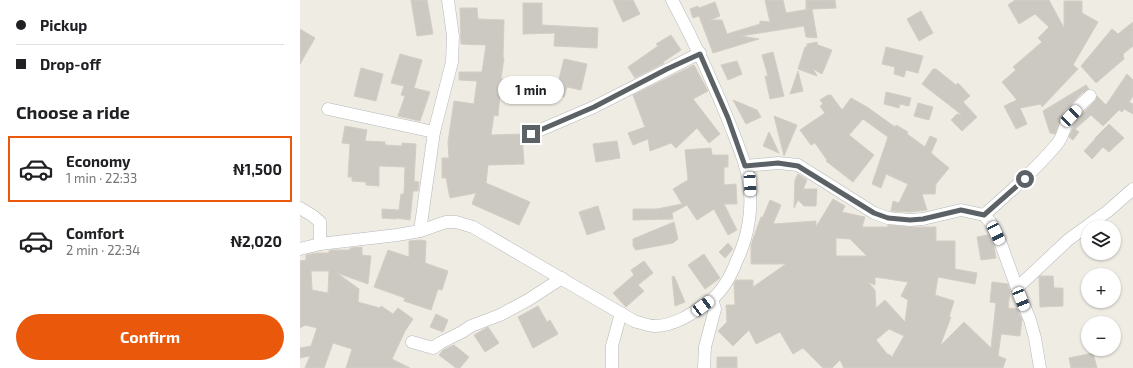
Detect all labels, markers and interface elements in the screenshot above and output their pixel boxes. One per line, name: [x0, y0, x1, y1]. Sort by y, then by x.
text: Pickup: [40, 16, 87, 34]
text: Drop-off: [40, 55, 101, 73]
callout: 1 min: [498, 76, 564, 104]
text: 1 min: [515, 82, 547, 98]
text: Choose a ride: [16, 101, 130, 123]
car: [1058, 103, 1084, 129]
route end: [522, 125, 540, 143]
icon: car: [18, 151, 54, 187]
text: Economy: [66, 152, 131, 170]
text: ₦1,500: [233, 160, 282, 178]
text: 1 min · 22:33: [66, 170, 137, 186]
route start: [1016, 170, 1034, 188]
car: [743, 172, 757, 196]
car: [985, 220, 1007, 246]
map controls: [1081, 220, 1121, 356]
button: layers: [1081, 220, 1121, 260]
icon: car: [18, 223, 54, 259]
text: Comfort: [66, 224, 124, 242]
text: ₦2,020: [230, 232, 282, 250]
text: 2 min · 22:34: [66, 242, 140, 258]
button: +: [1081, 268, 1121, 308]
car: [1011, 286, 1031, 312]
car: [690, 294, 716, 318]
button: Confirm: [16, 314, 284, 360]
button: −: [1081, 316, 1121, 356]

